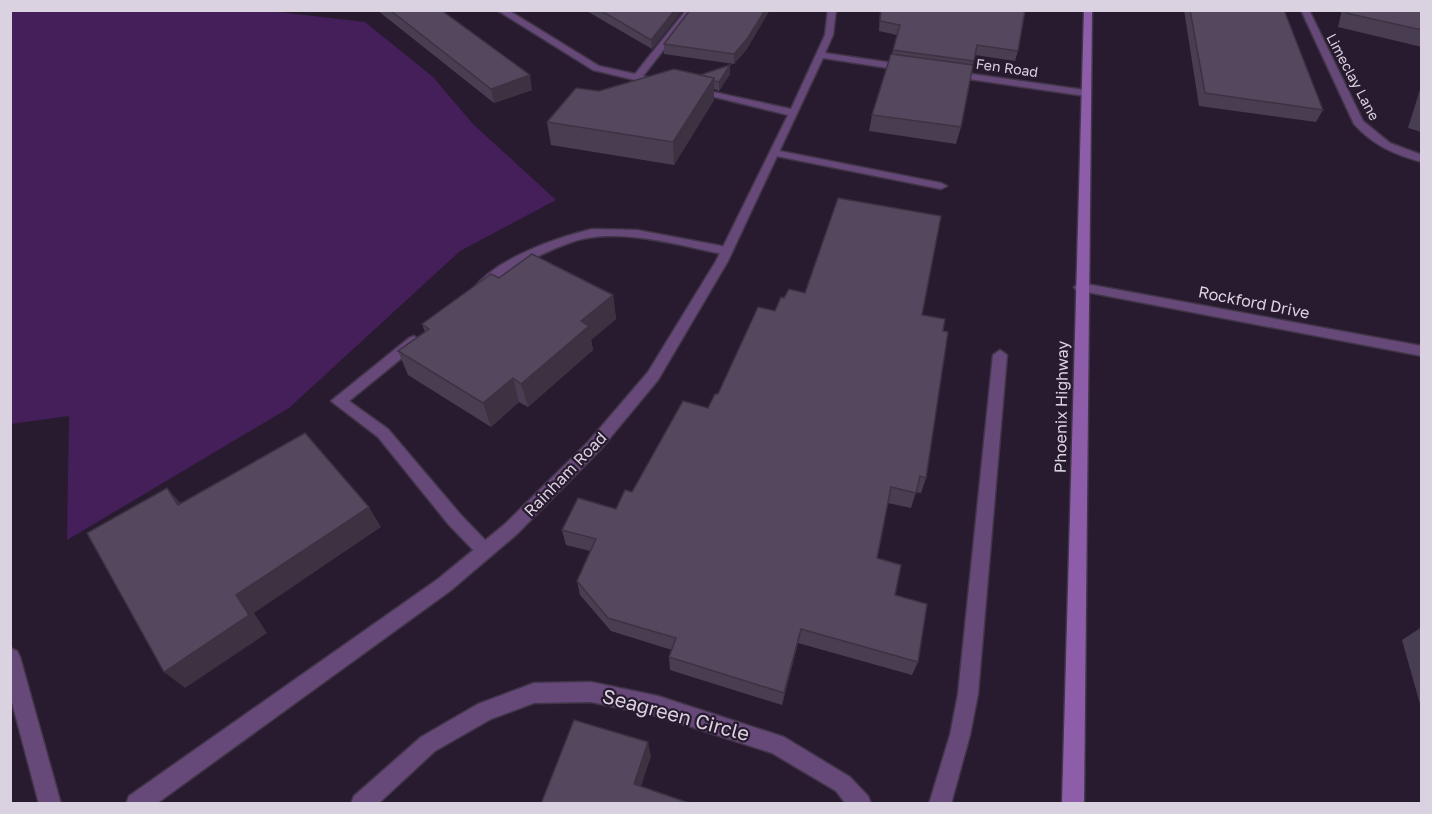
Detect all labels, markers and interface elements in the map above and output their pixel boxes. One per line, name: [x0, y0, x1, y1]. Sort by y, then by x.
street label: Limeclay Lane: [1323, 30, 1384, 123]
street label: Fen Road: [975, 55, 1039, 80]
street label: Rockford Drive: [1197, 281, 1311, 323]
street label: Phoenix Highway: [1050, 341, 1072, 473]
street label: Rainham Road: [520, 427, 610, 521]
street label: Seagreen Circle: [600, 683, 752, 745]

